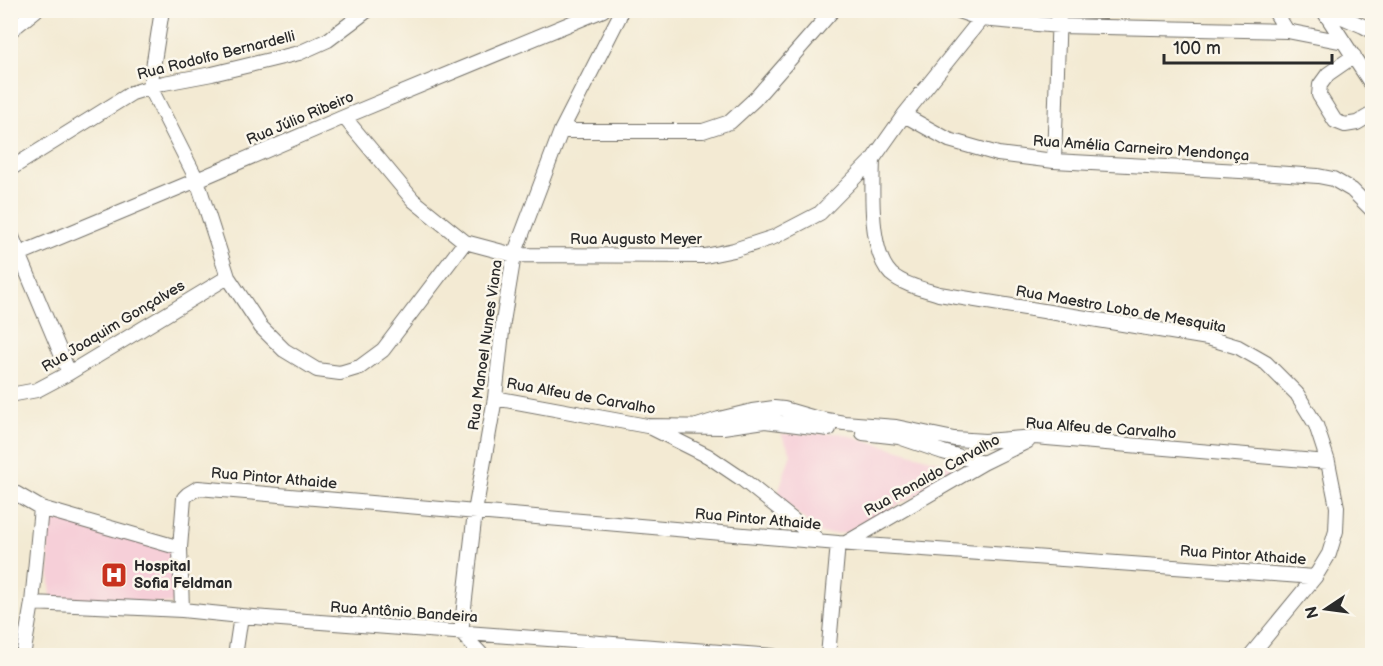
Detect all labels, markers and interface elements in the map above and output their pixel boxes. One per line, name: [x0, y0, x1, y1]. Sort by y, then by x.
street label: Rua Rodolfo Bernardelli: [135, 27, 297, 84]
scale bar: [1164, 27, 1332, 65]
text: 100 m: [1173, 38, 1221, 59]
street label: Rua Júlio Ribeiro: [244, 87, 357, 150]
street label: Rua Amélia Carneiro Mendonça: [1032, 131, 1250, 166]
street label: Rua Augusto Meyer: [570, 230, 703, 249]
street label: Rua Manoel Nunes Viana: [464, 258, 507, 432]
street label: Rua Joaquim Gonçalves: [38, 276, 189, 377]
street label: Rua Maestro Lobo de Mesquita: [1014, 282, 1228, 337]
street label: Rua Alfeu de Carvalho: [505, 374, 657, 419]
street label: Rua Alfeu de Carvalho: [1025, 414, 1177, 443]
street label: Rua Ronaldo Carvalho: [861, 430, 1003, 521]
street label: Rua Pintor Athaide: [210, 464, 338, 493]
street label: Rua Pintor Athaide: [694, 505, 822, 534]
street label: Rua Pintor Athaide: [1179, 542, 1307, 569]
place label: Hospital Sofia Feldman: [134, 557, 232, 593]
hospital icon: Hospital Sofia Feldman: [99, 560, 129, 590]
north arrow: [1296, 579, 1356, 639]
street label: Rua Antônio Bandeira: [329, 598, 479, 627]
text: N: [1302, 604, 1323, 620]

